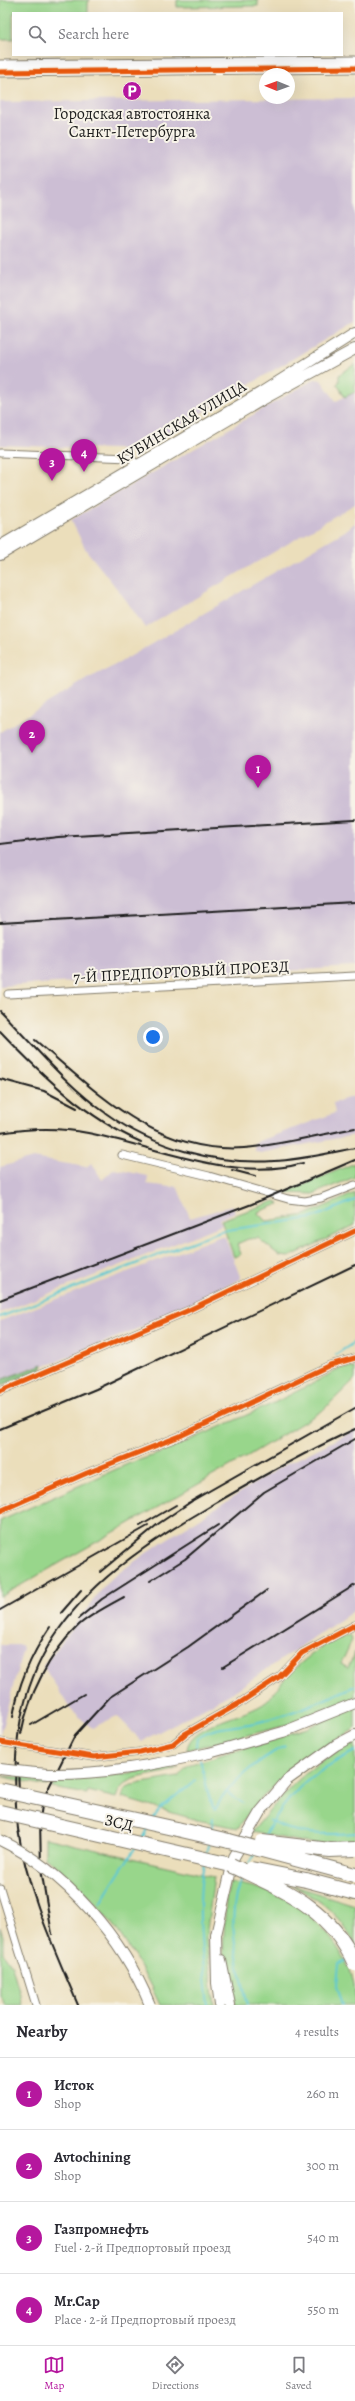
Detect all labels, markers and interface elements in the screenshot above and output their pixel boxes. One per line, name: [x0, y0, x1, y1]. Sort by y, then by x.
search box: [12, 12, 343, 56]
icon: search: [26, 23, 48, 45]
text: Search here: [58, 24, 129, 44]
north arrow: [259, 68, 295, 104]
parking icon: Городская автостоянка Санкт-Петербурга: [121, 80, 143, 102]
place label: Городская автостоянка Санкт-Петербурга: [54, 103, 211, 143]
street label: КУБИНСКАЯ УЛИЦА: [113, 375, 251, 470]
pin: 4: [71, 439, 97, 472]
pin: 3: [39, 448, 65, 481]
pin: 2: [19, 720, 45, 753]
pin: 1: [245, 755, 271, 788]
street label: 7-Й ПРЕДПОРТОВЫЙ ПРОЕЗД: [73, 955, 289, 989]
your location: [143, 1027, 163, 1047]
street label: ЗСД: [102, 1809, 135, 1837]
text: Nearby: [16, 2020, 67, 2043]
text: 4 results: [295, 2023, 339, 2040]
text: Исток: [54, 2075, 94, 2095]
text: 1: [27, 2085, 31, 2102]
text: 260 m: [306, 2085, 339, 2102]
text: Shop: [54, 2095, 81, 2112]
text: Avtochining: [54, 2147, 131, 2167]
text: 2: [26, 2157, 32, 2174]
text: 300 m: [306, 2157, 339, 2174]
text: Shop: [54, 2167, 81, 2184]
text: Газпромнефть: [54, 2219, 149, 2239]
text: 3: [26, 2229, 32, 2246]
text: 540 m: [307, 2229, 339, 2246]
text: Fuel · 2-й Предпортовый проезд: [54, 2239, 231, 2256]
text: Mr.Cap: [54, 2291, 100, 2311]
text: 4: [26, 2301, 32, 2318]
text: 550 m: [308, 2301, 339, 2318]
text: Place · 2-й Предпортовый проезд: [54, 2311, 236, 2328]
tab: Map: [43, 2354, 65, 2393]
tab: Directions: [152, 2354, 199, 2393]
tab: Saved: [286, 2354, 312, 2393]

